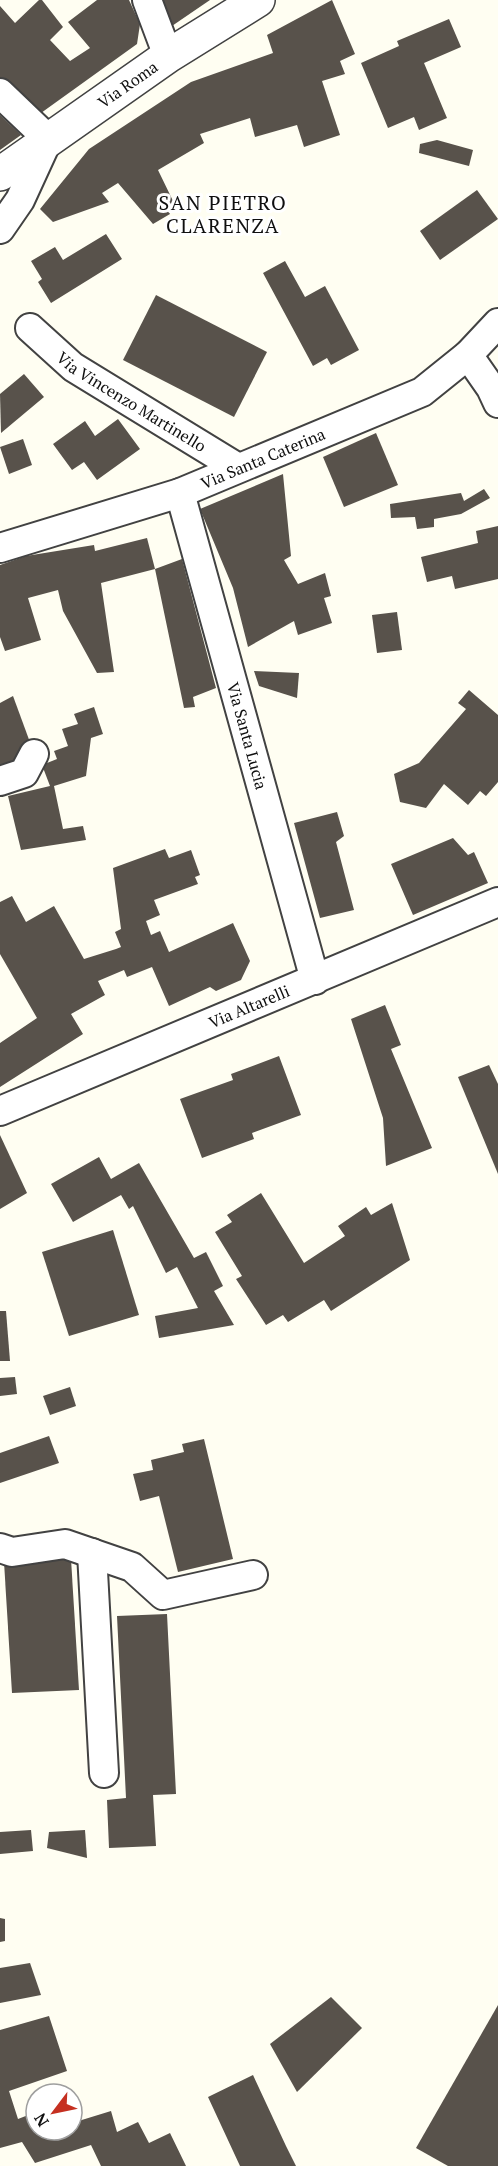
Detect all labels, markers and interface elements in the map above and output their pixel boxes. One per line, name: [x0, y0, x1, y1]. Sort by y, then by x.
street label: Via Roma: [93, 56, 162, 113]
district label: SAN PIETRO CLARENZA: [159, 189, 287, 239]
street label: Via Vincenzo Martinello: [52, 346, 210, 457]
street label: Via Santa Caterina: [197, 423, 328, 494]
street label: Via Santa Lucia: [222, 680, 273, 792]
street label: Via Altarelli: [205, 980, 293, 1033]
north arrow: [24, 2082, 84, 2142]
text: N: [29, 2109, 54, 2131]

